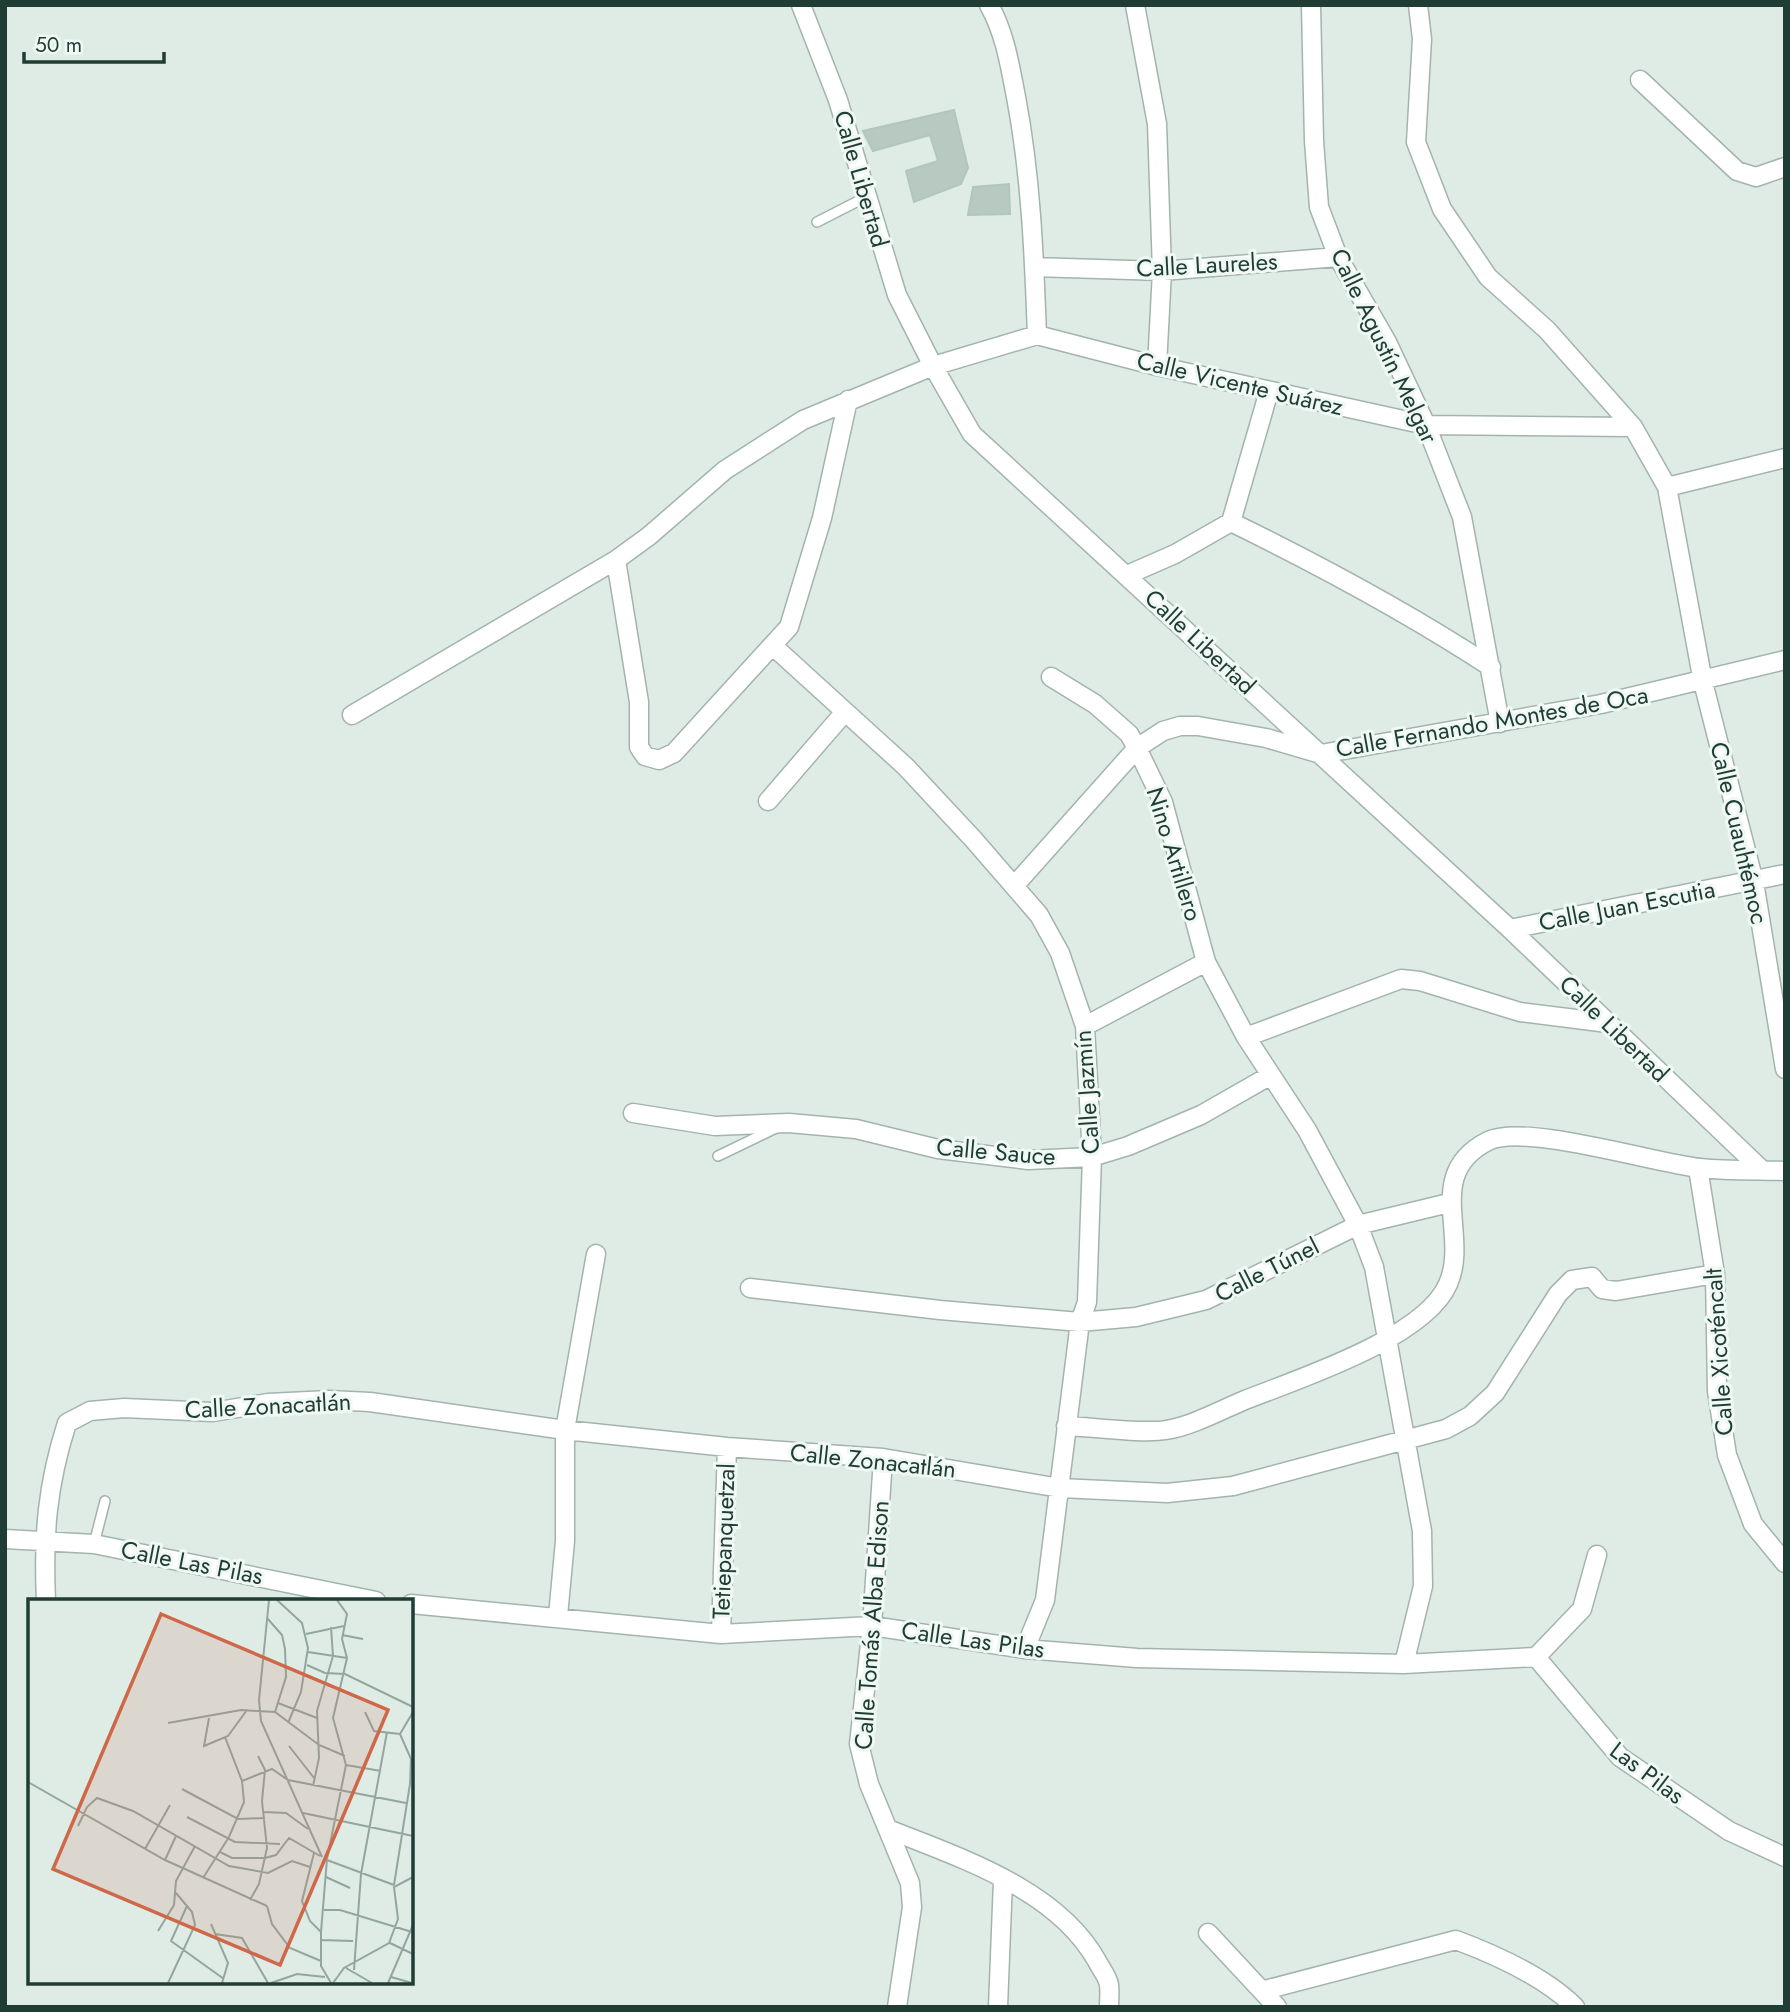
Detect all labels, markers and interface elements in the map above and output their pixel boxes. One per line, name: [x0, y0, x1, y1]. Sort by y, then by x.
scale bar: [24, 21, 164, 65]
text: 50 m: [35, 30, 82, 60]
street label: Calle Libertad: [825, 106, 898, 251]
street label: Calle Agustín Melgar: [1322, 242, 1447, 450]
street label: Calle Laureles: [1135, 243, 1278, 286]
street label: Calle Vicente Suárez: [1134, 343, 1347, 424]
street label: Calle Libertad: [1137, 581, 1264, 702]
street label: Calle Fernando Montes de Oca: [1333, 677, 1651, 766]
street label: Calle Cuauhtémoc: [1702, 738, 1777, 927]
street label: Nino Artillero: [1138, 783, 1211, 925]
street label: Calle Juan Escutia: [1536, 871, 1718, 940]
street label: Calle Libertad: [1552, 967, 1677, 1090]
street label: Calle Jazmín: [1065, 1029, 1108, 1155]
street label: Calle Sauce: [935, 1129, 1057, 1174]
street label: Calle Túnel: [1209, 1228, 1325, 1311]
street label: Calle Xicoténcalt: [1695, 1267, 1742, 1437]
street label: Calle Zonacatlán: [184, 1384, 352, 1427]
street label: Calle Zonacatlán: [788, 1434, 958, 1487]
street label: Tetiepanquetzal: [703, 1463, 744, 1619]
street label: Calle Tomás Alba Edison: [845, 1499, 898, 1751]
street label: Calle Las Pilas: [118, 1532, 266, 1593]
inset map: [28, 1599, 413, 1984]
street label: Calle Las Pilas: [899, 1612, 1047, 1667]
street label: Las Pilas: [1603, 1733, 1692, 1812]

